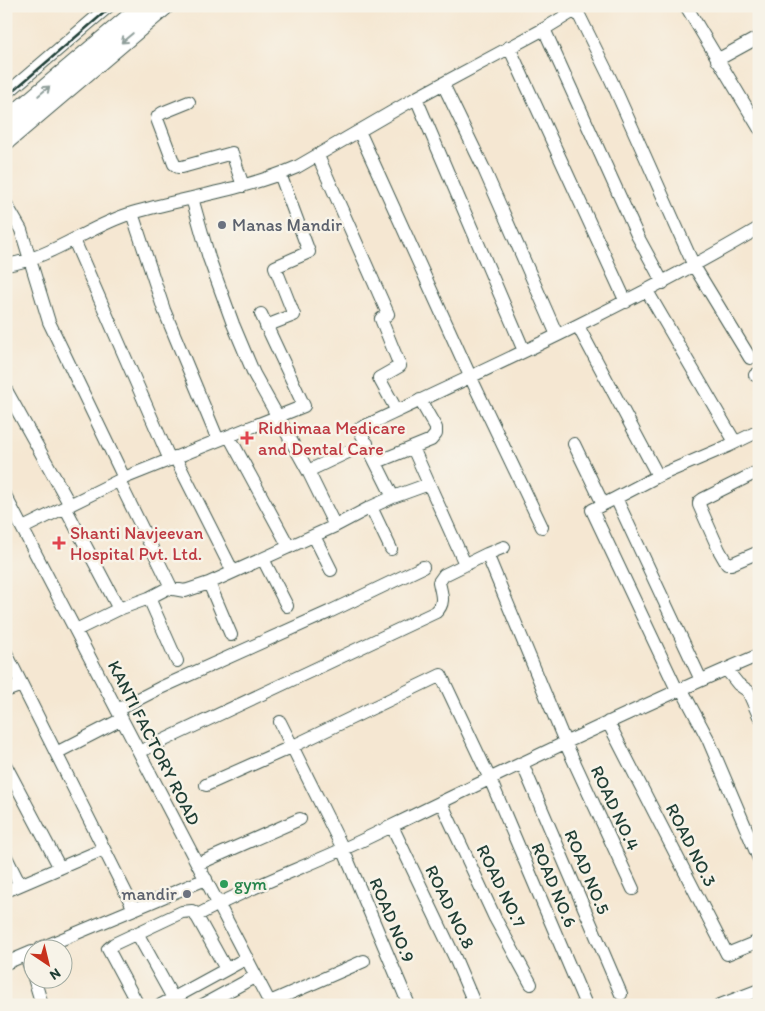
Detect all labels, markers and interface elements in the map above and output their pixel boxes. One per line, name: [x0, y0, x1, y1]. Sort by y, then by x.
one-way arrow: [120, 32, 133, 43]
one-way arrow: [37, 85, 50, 96]
place label: Manas Mandir: [232, 214, 342, 236]
marker: Manas Mandir: [216, 219, 228, 231]
place label: Ridhimaa Medicare and Dental Care: [258, 417, 406, 460]
marker: Ridhimaa Medicare and Dental Care: [240, 431, 254, 445]
place label: Shanti Navjeevan Hospital Pvt. Ltd.: [70, 522, 203, 565]
marker: Shanti Navjeevan Hospital Pvt. Ltd.: [52, 536, 66, 550]
street label: KANTI FACTORY ROAD: [103, 657, 205, 829]
street label: ROAD NO.4: [586, 762, 644, 854]
street label: ROAD NO.3: [661, 800, 721, 890]
street label: ROAD NO.5: [559, 826, 615, 918]
street label: ROAD NO.6: [526, 839, 582, 931]
street label: ROAD NO.7: [472, 841, 531, 931]
street label: ROAD NO.8: [420, 862, 480, 953]
place label: gym: [234, 873, 267, 895]
street label: ROAD NO.9: [364, 874, 420, 966]
marker: gym: [218, 878, 230, 890]
place label: mandir: [121, 883, 178, 905]
marker: mandir: [181, 888, 193, 900]
north arrow: [22, 938, 72, 988]
text: N: [46, 965, 64, 984]

